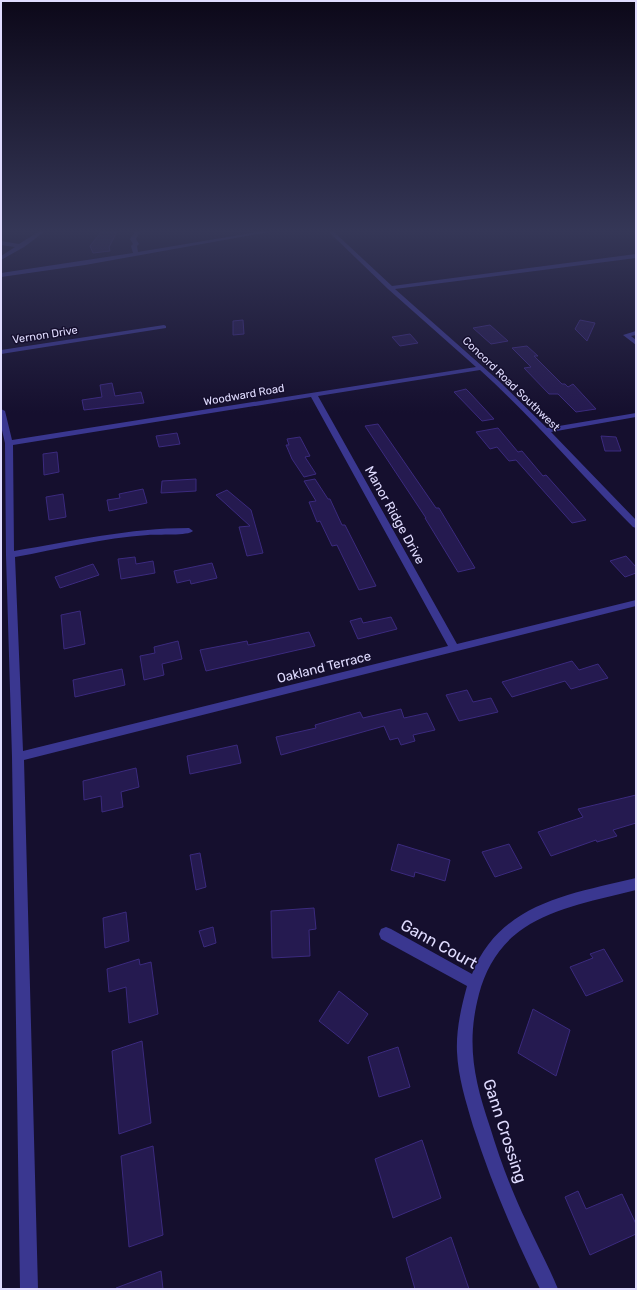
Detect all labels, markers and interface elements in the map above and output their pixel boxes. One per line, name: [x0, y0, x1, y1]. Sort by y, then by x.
street label: Vernon Drive: [11, 323, 79, 347]
street label: Concord Road Southwest: [460, 334, 563, 434]
street label: Woodward Road: [203, 381, 285, 409]
street label: Manor Ridge Drive: [361, 463, 428, 567]
street label: Oakland Terrace: [275, 648, 373, 686]
street label: Gann Court: [397, 915, 481, 973]
street label: Gann Crossing: [479, 1077, 531, 1185]

